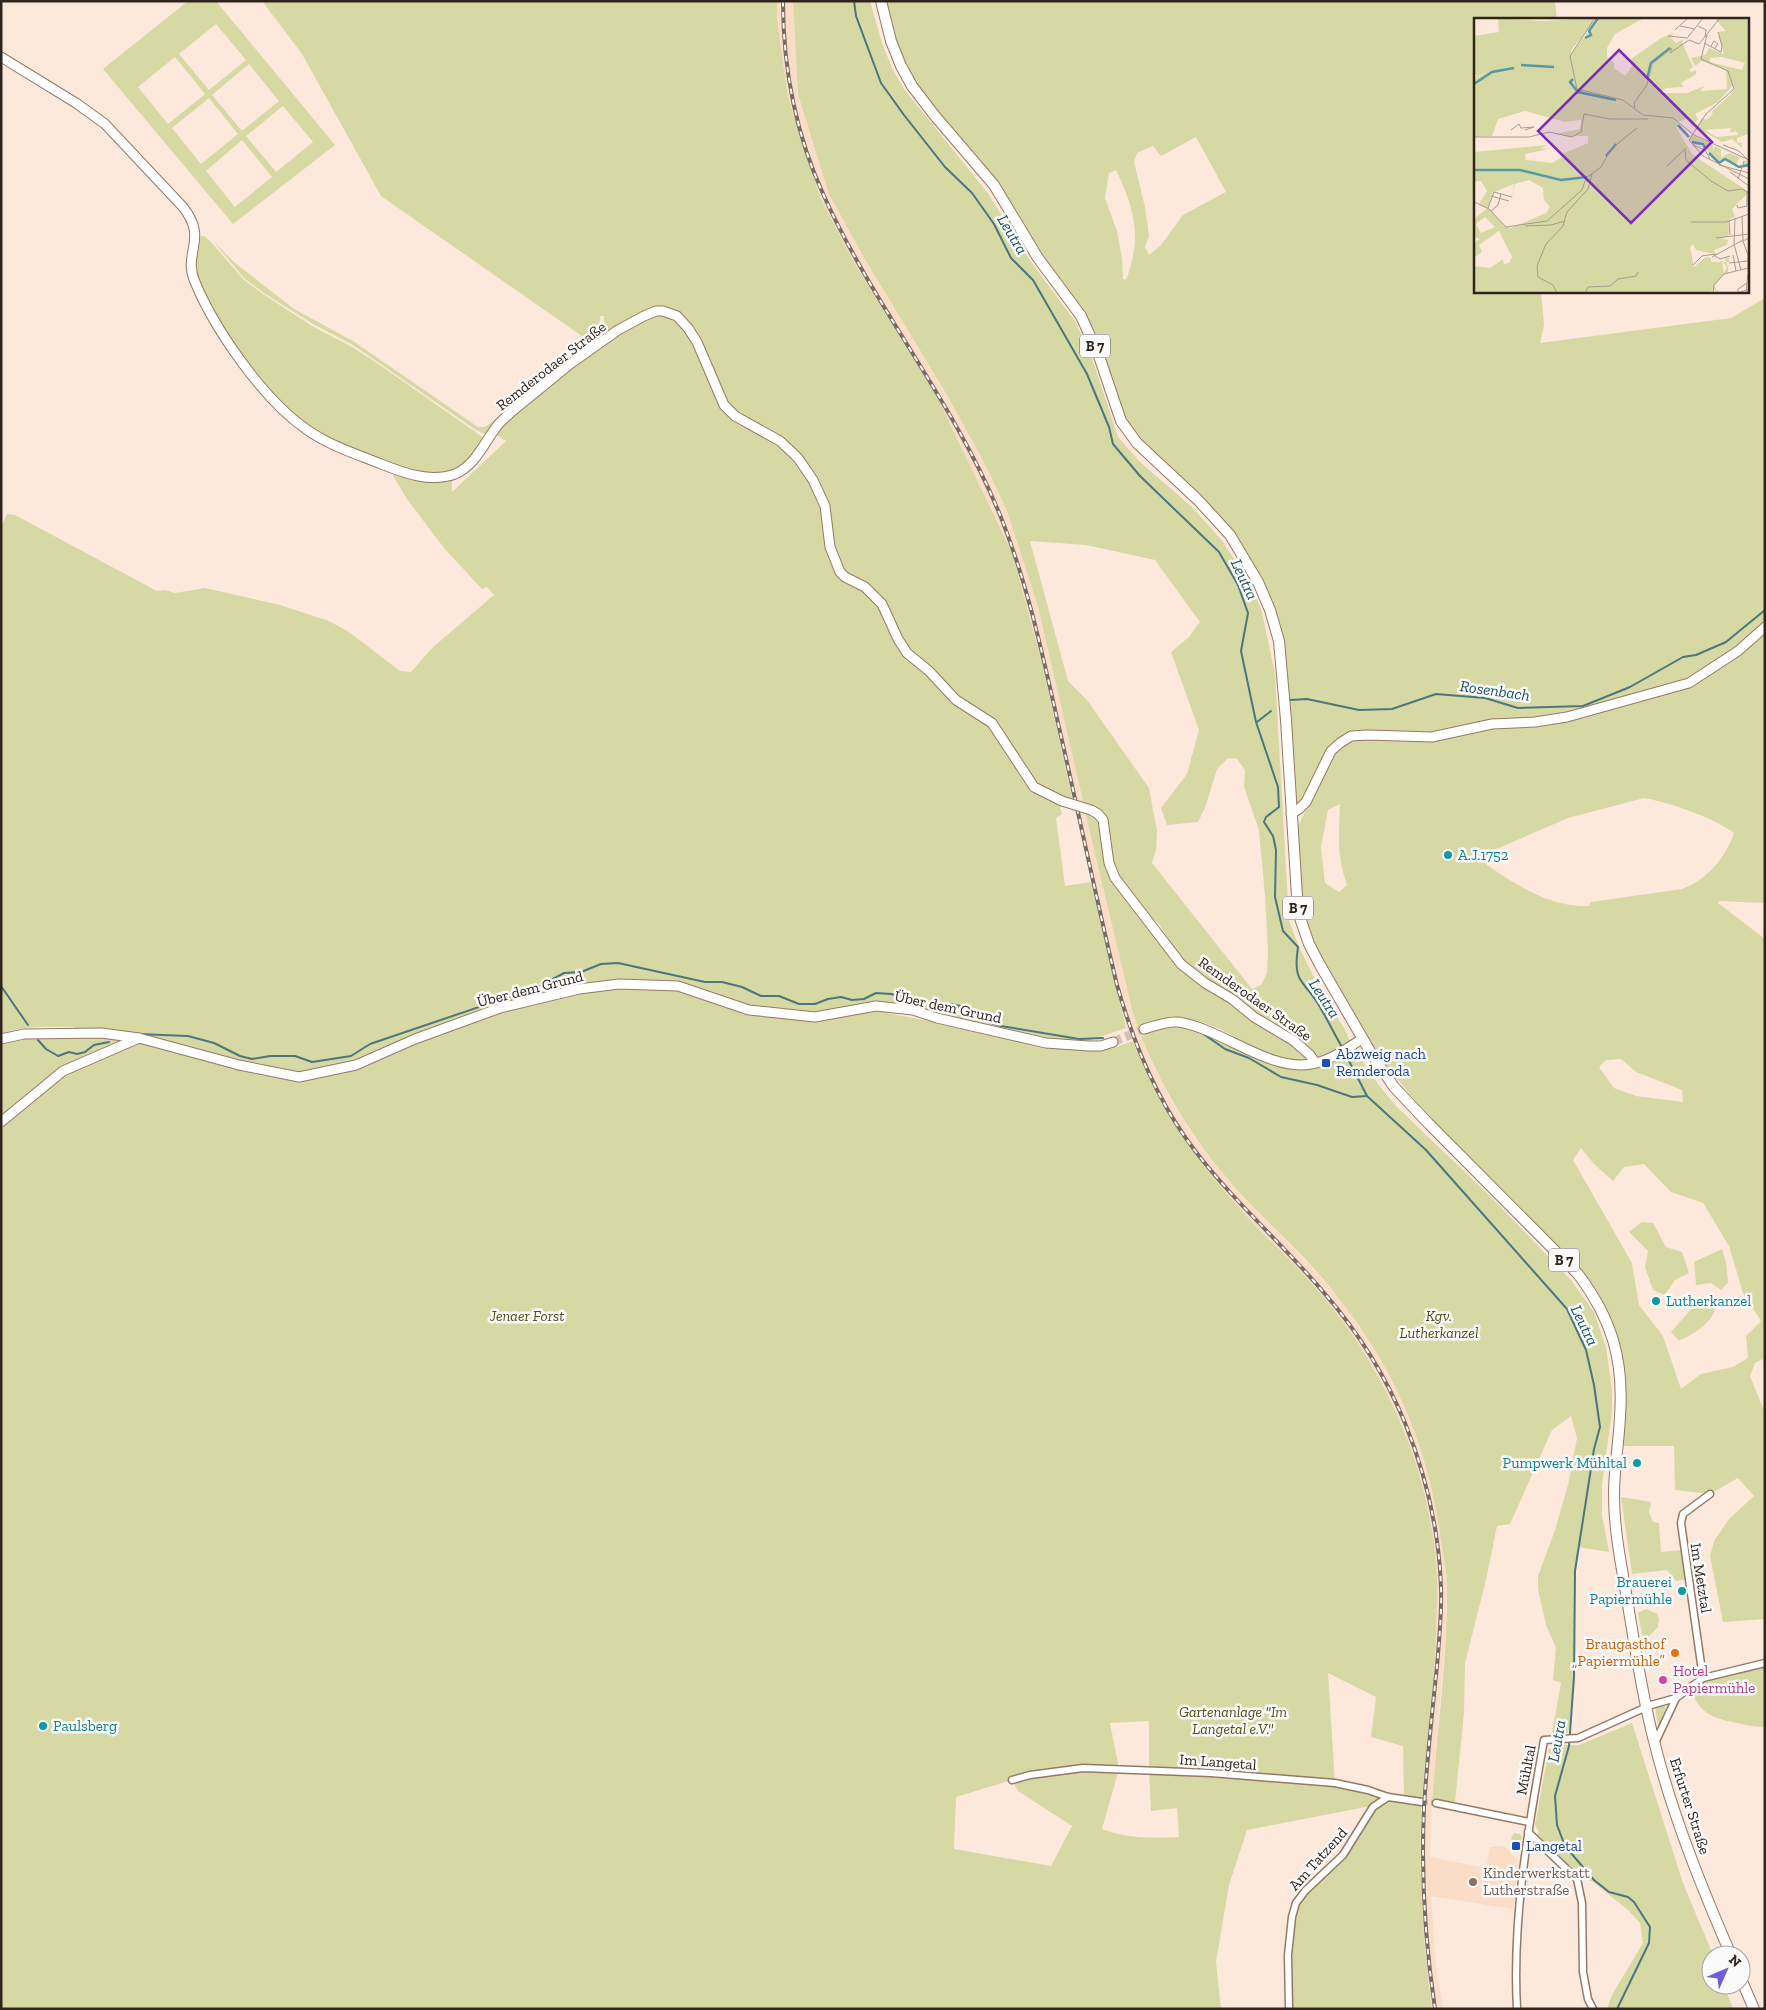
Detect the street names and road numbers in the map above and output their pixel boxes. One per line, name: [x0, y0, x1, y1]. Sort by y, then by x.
street label: Remderodaer Straße: [493, 318, 609, 414]
road number: B 7: [1080, 334, 1110, 358]
road number: B 7: [1283, 896, 1313, 920]
street label: Remderodaer Straße: [1195, 953, 1315, 1045]
street label: Über dem Grund: [475, 967, 586, 1011]
street label: Über dem Grund: [893, 987, 1004, 1027]
road number: B 7: [1549, 1248, 1579, 1272]
street label: Im Metztal: [1687, 1542, 1715, 1614]
street label: Mühltal: [1512, 1743, 1540, 1797]
street label: Im Langetal: [1179, 1750, 1257, 1774]
street label: Erfurter Straße: [1666, 1755, 1714, 1857]
street label: Am Tatzend: [1285, 1823, 1351, 1894]

